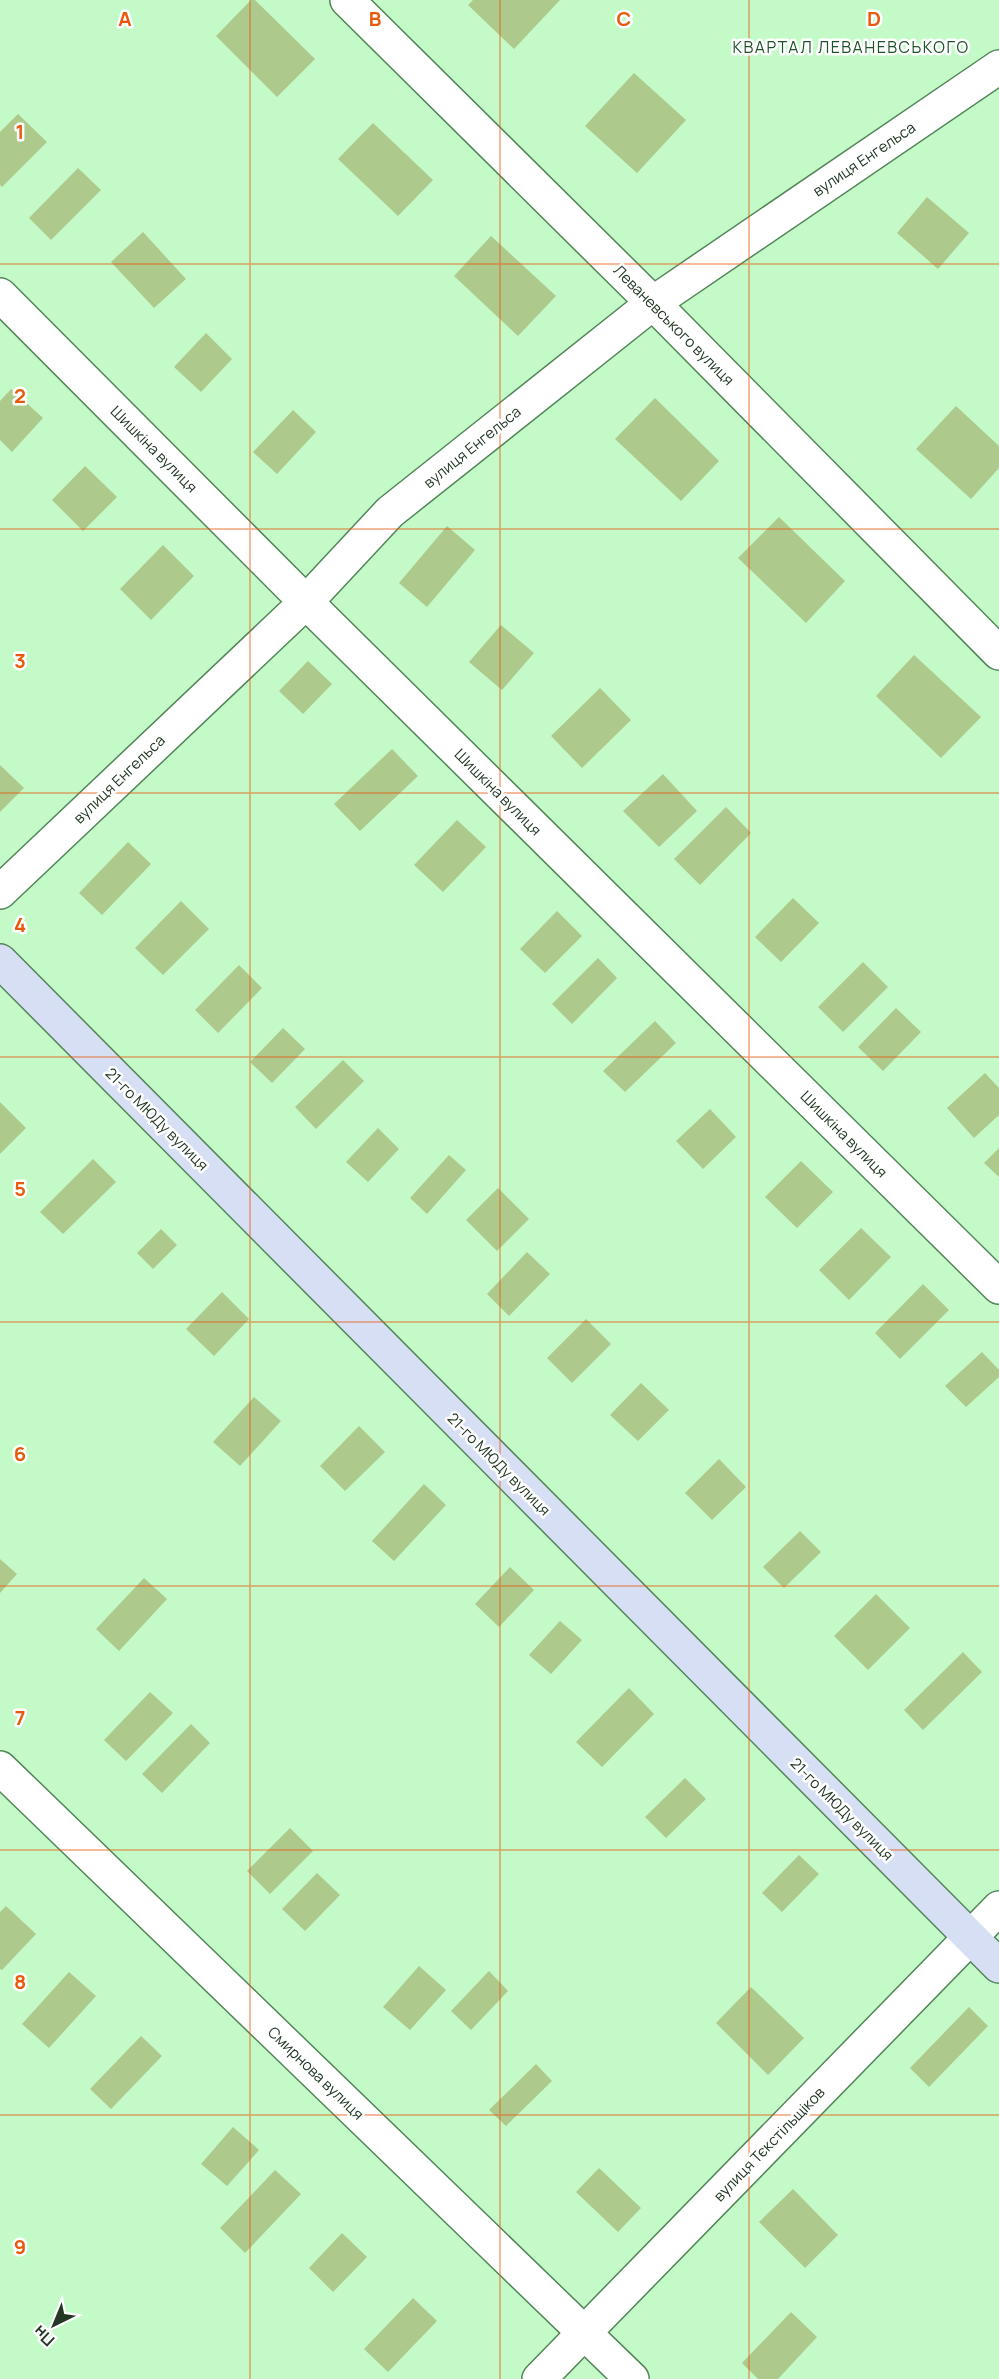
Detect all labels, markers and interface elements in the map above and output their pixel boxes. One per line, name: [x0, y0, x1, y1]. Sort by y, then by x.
text: A: [118, 5, 132, 32]
text: B: [369, 5, 382, 32]
text: C: [617, 5, 631, 32]
text: D: [867, 5, 881, 32]
district label: КВАРТАЛ ЛЕВАНЕВСЬКОГО: [733, 36, 969, 58]
street label: вулиця Енгельса: [808, 117, 920, 201]
text: 1: [16, 118, 24, 145]
street label: Леваневського вулиця: [609, 260, 739, 390]
text: 2: [14, 382, 26, 409]
street label: Шишкіна вулиця: [106, 401, 202, 497]
street label: вулиця Енгельса: [419, 401, 525, 493]
text: 3: [14, 647, 26, 674]
street label: вулиця Енгельса: [69, 730, 169, 828]
street label: Шишкіна вулиця: [450, 744, 546, 840]
text: 4: [14, 911, 26, 938]
street label: 21-го МЮДу вулиця: [101, 1063, 213, 1175]
street label: Шишкіна вулиця: [796, 1086, 892, 1182]
text: 5: [14, 1175, 26, 1202]
street label: 21-го МЮДу вулиця: [443, 1408, 555, 1520]
text: 6: [14, 1440, 26, 1467]
text: 7: [15, 1704, 25, 1731]
street label: 21-го МЮДу вулиця: [786, 1753, 898, 1865]
text: 8: [14, 1968, 26, 1995]
street label: Смирнова вулиця: [263, 2022, 369, 2124]
street label: вулиця Тєкстільщіков: [709, 2082, 829, 2206]
text: 9: [14, 2233, 26, 2260]
north arrow: [24, 2295, 84, 2355]
text: Пн: [28, 2321, 59, 2351]

